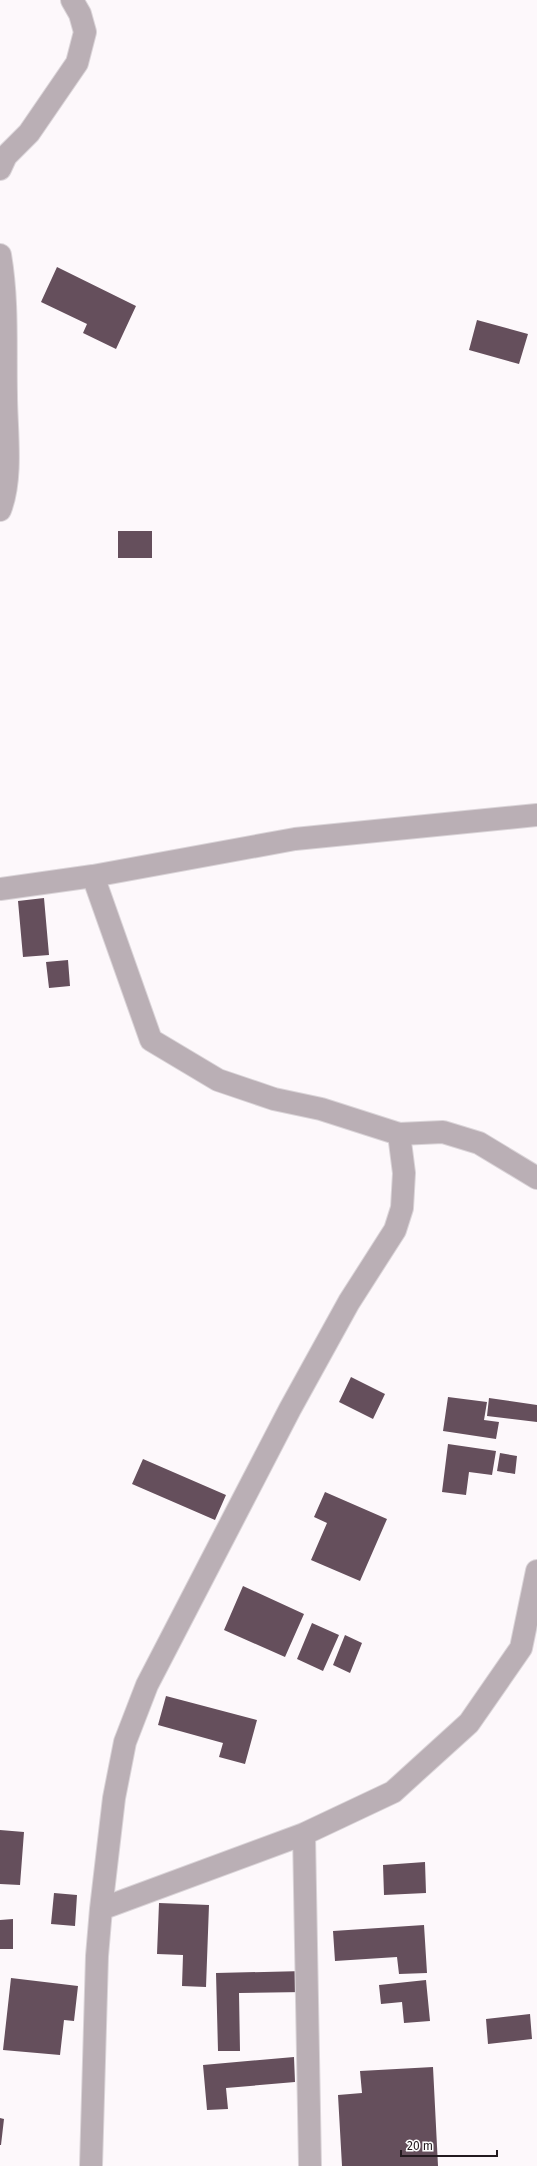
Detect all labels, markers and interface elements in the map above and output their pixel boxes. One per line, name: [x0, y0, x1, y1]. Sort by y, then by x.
scale bar: [401, 2132, 497, 2158]
text: 20 m: [407, 2139, 433, 2153]

